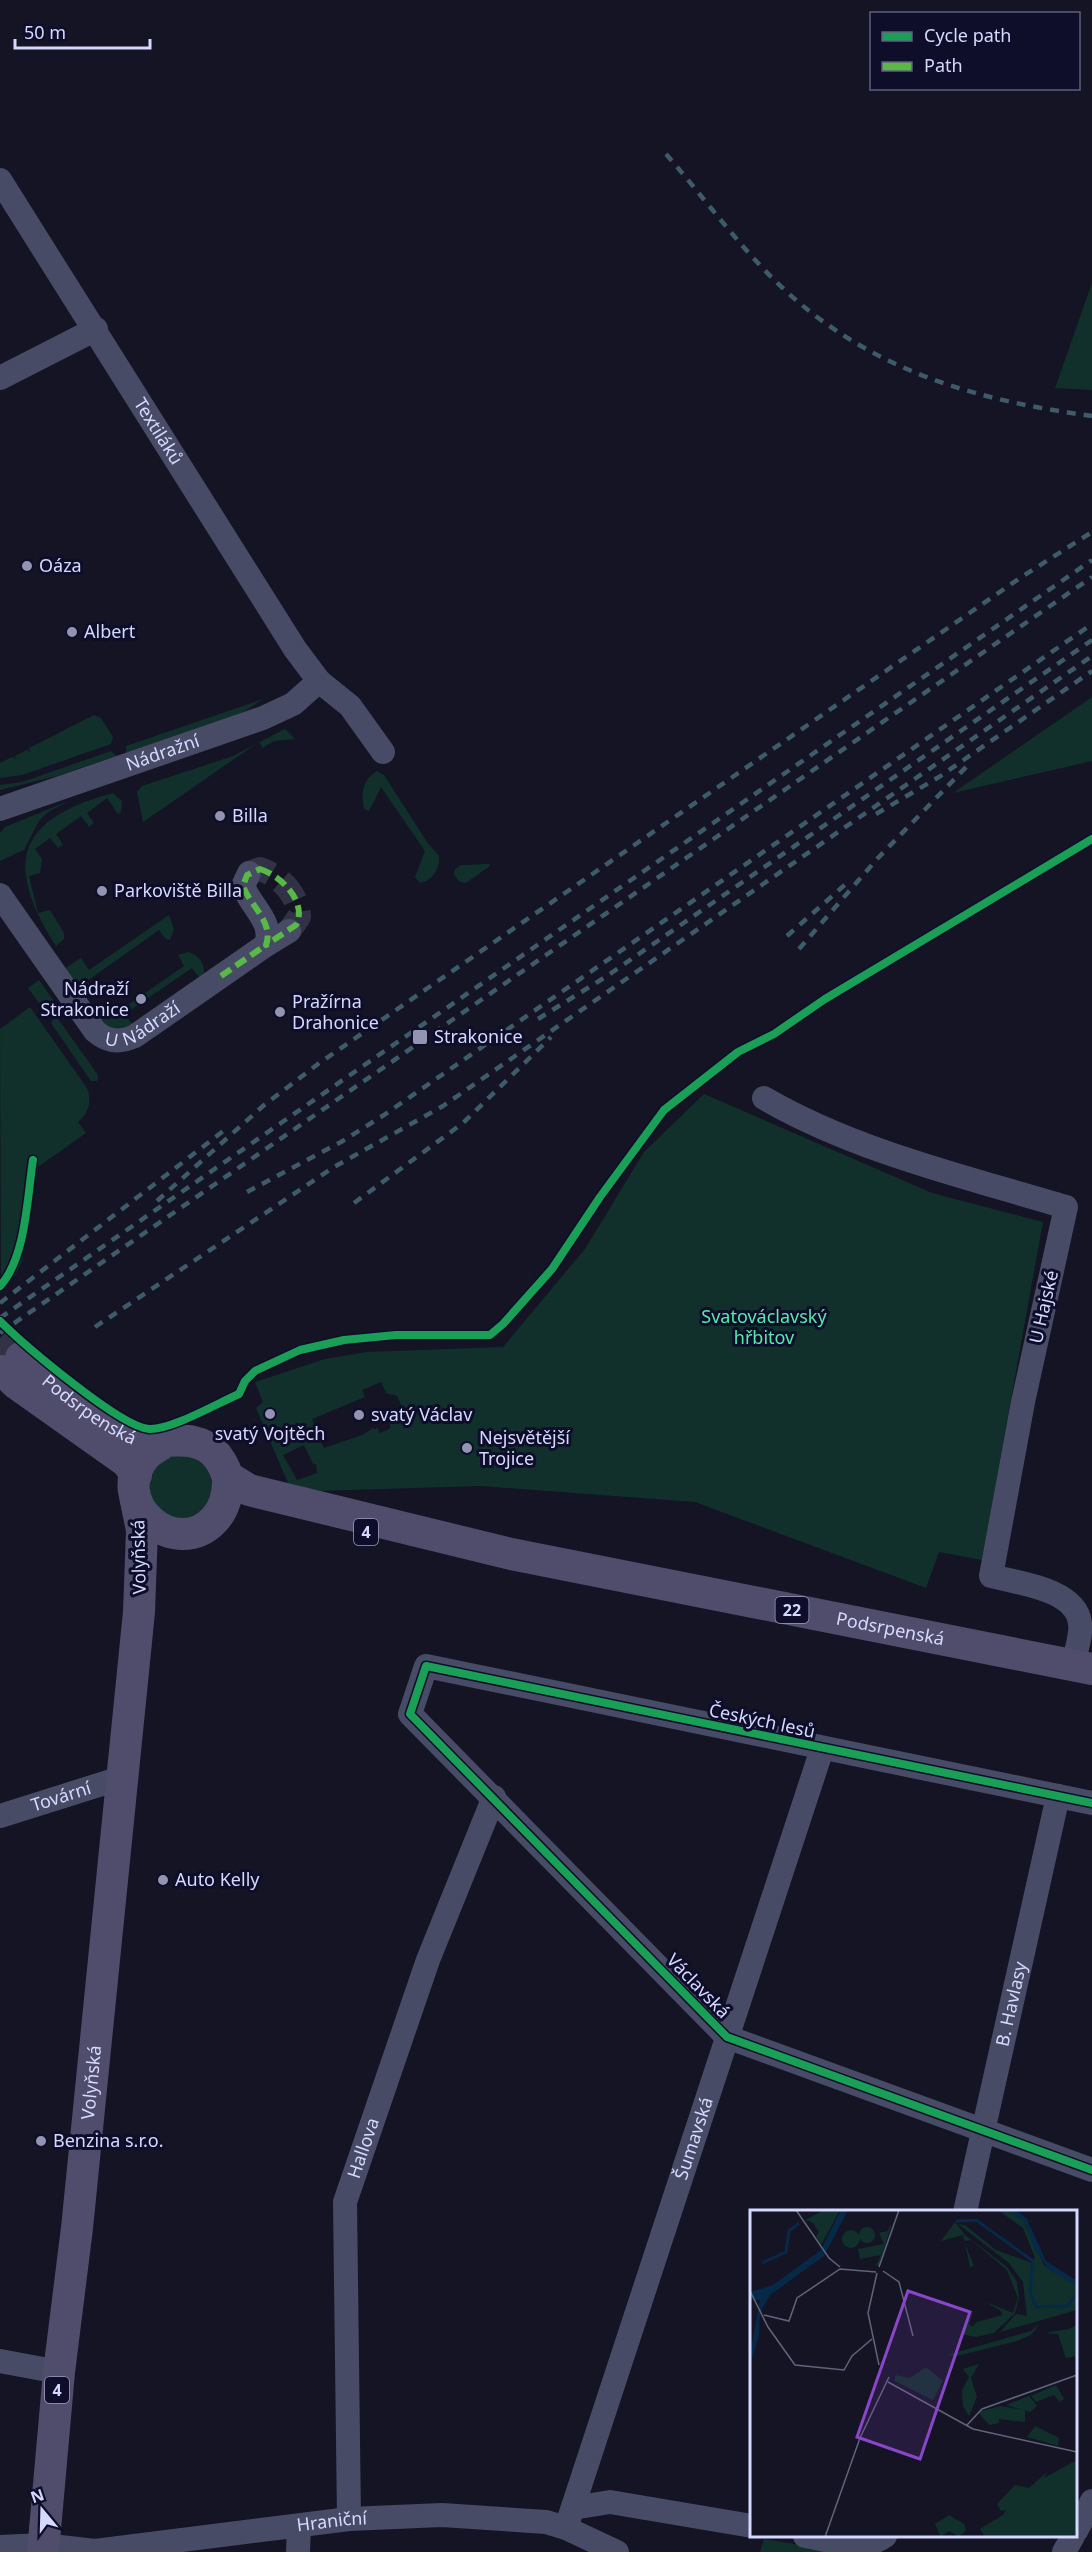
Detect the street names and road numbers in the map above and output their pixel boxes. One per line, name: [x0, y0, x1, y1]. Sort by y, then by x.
street label: Textiláků: [129, 393, 189, 469]
street label: Nádražní: [122, 728, 203, 776]
street label: U Nádraží: [103, 995, 185, 1052]
street label: U Hajské: [1023, 1268, 1063, 1346]
street label: Podsrpenská: [38, 1368, 140, 1449]
road number: 4: [354, 1519, 378, 1545]
street label: Volyňská: [125, 1520, 151, 1595]
road number: 22: [776, 1597, 808, 1623]
street label: Podsrpenská: [834, 1606, 947, 1650]
street label: Českých lesů: [707, 1697, 817, 1743]
street label: Tovární: [28, 1775, 94, 1817]
street label: Václavská: [662, 1948, 736, 2023]
street label: B. Havlasy: [989, 1958, 1032, 2049]
street label: Volyňská: [75, 2044, 106, 2121]
street label: Šumavská: [668, 2094, 718, 2183]
street label: Hallova: [341, 2114, 384, 2181]
road number: 4: [45, 2377, 69, 2403]
street label: Hraniční: [295, 2505, 368, 2537]

